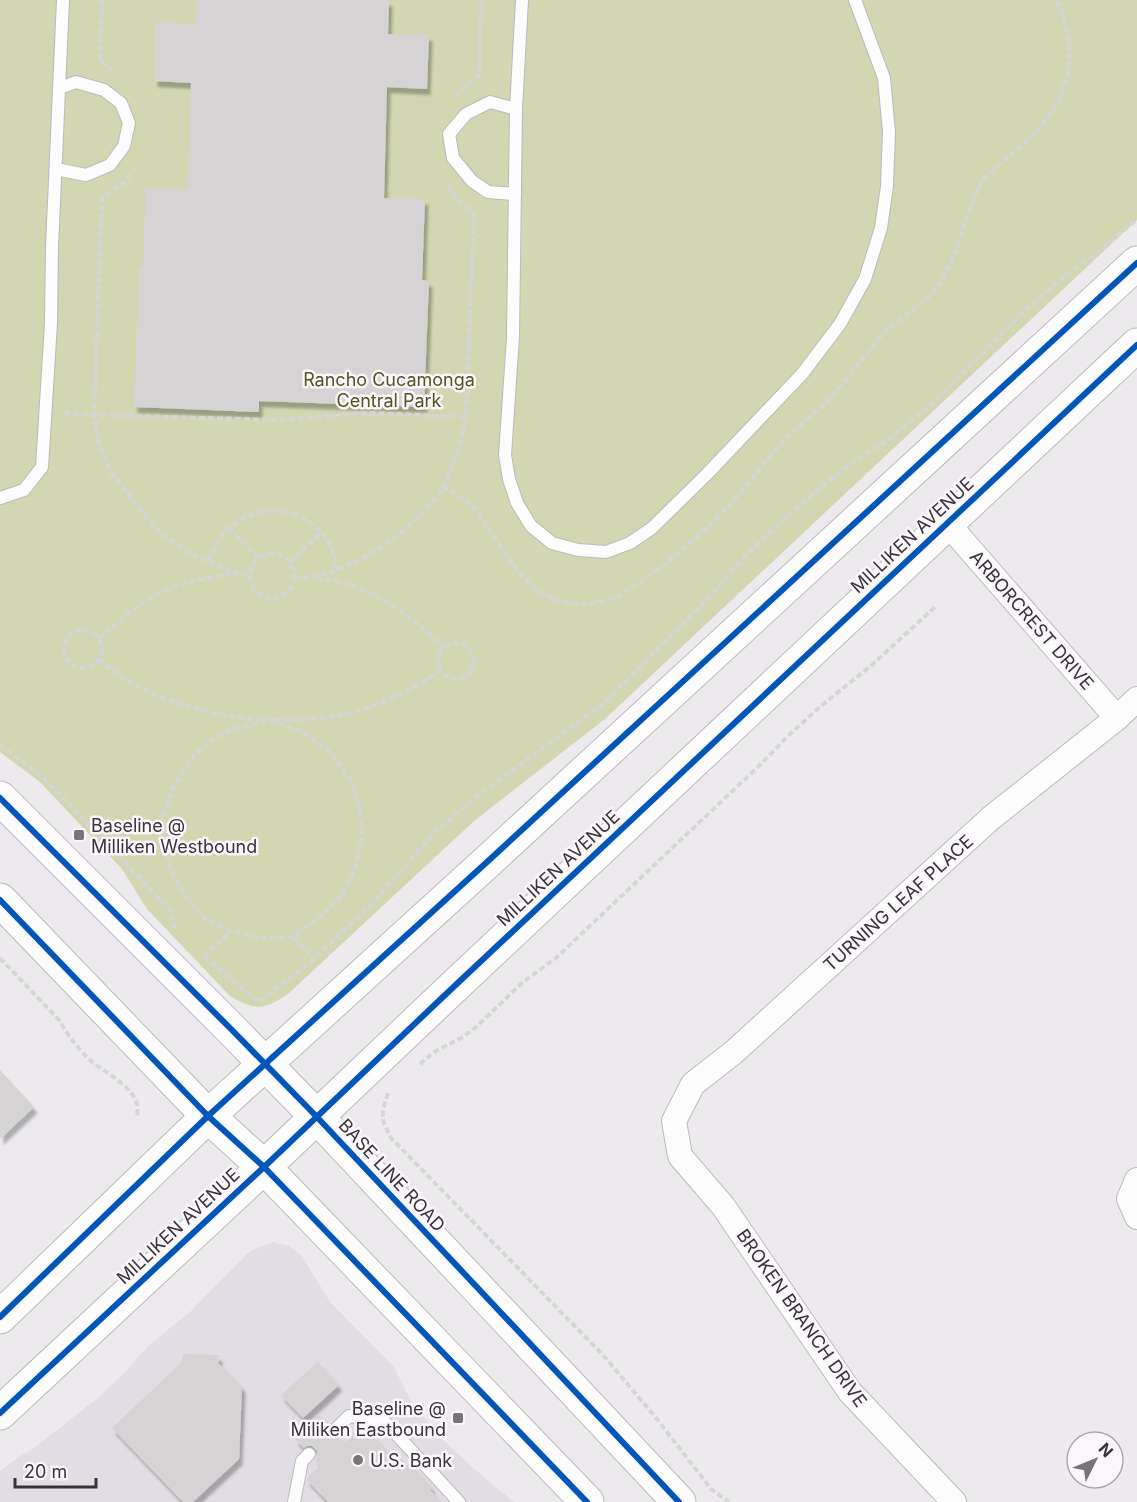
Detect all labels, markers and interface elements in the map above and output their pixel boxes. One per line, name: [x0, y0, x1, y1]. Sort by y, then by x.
park label: Rancho Cucamonga Central Park: [303, 369, 475, 411]
street label: MILLIKEN AVENUE: [846, 473, 978, 597]
street label: ARBORCREST DRIVE: [966, 546, 1098, 694]
street label: MILLIKEN AVENUE: [492, 806, 624, 930]
place label: Baseline @ Milliken Westbound: [91, 815, 257, 857]
marker: Baseline @ Milliken Westbound: [72, 828, 86, 842]
street label: TURNING LEAF PLACE: [819, 830, 977, 976]
street label: BASE LINE ROAD: [334, 1114, 450, 1236]
street label: MILLIKEN AVENUE: [112, 1164, 244, 1288]
street label: BROKEN BRANCH DRIVE: [733, 1225, 871, 1411]
place label: Baseline @ Miliken Eastbound: [291, 1398, 446, 1440]
marker: Baseline @ Miliken Eastbound: [451, 1411, 465, 1425]
north arrow: [1065, 1430, 1125, 1490]
text: N: [1094, 1438, 1117, 1461]
place label: U.S. Bank: [370, 1450, 452, 1471]
scale bar: [15, 1451, 96, 1489]
marker: U.S. Bank: [351, 1453, 365, 1467]
text: 20 m: [24, 1461, 67, 1482]

